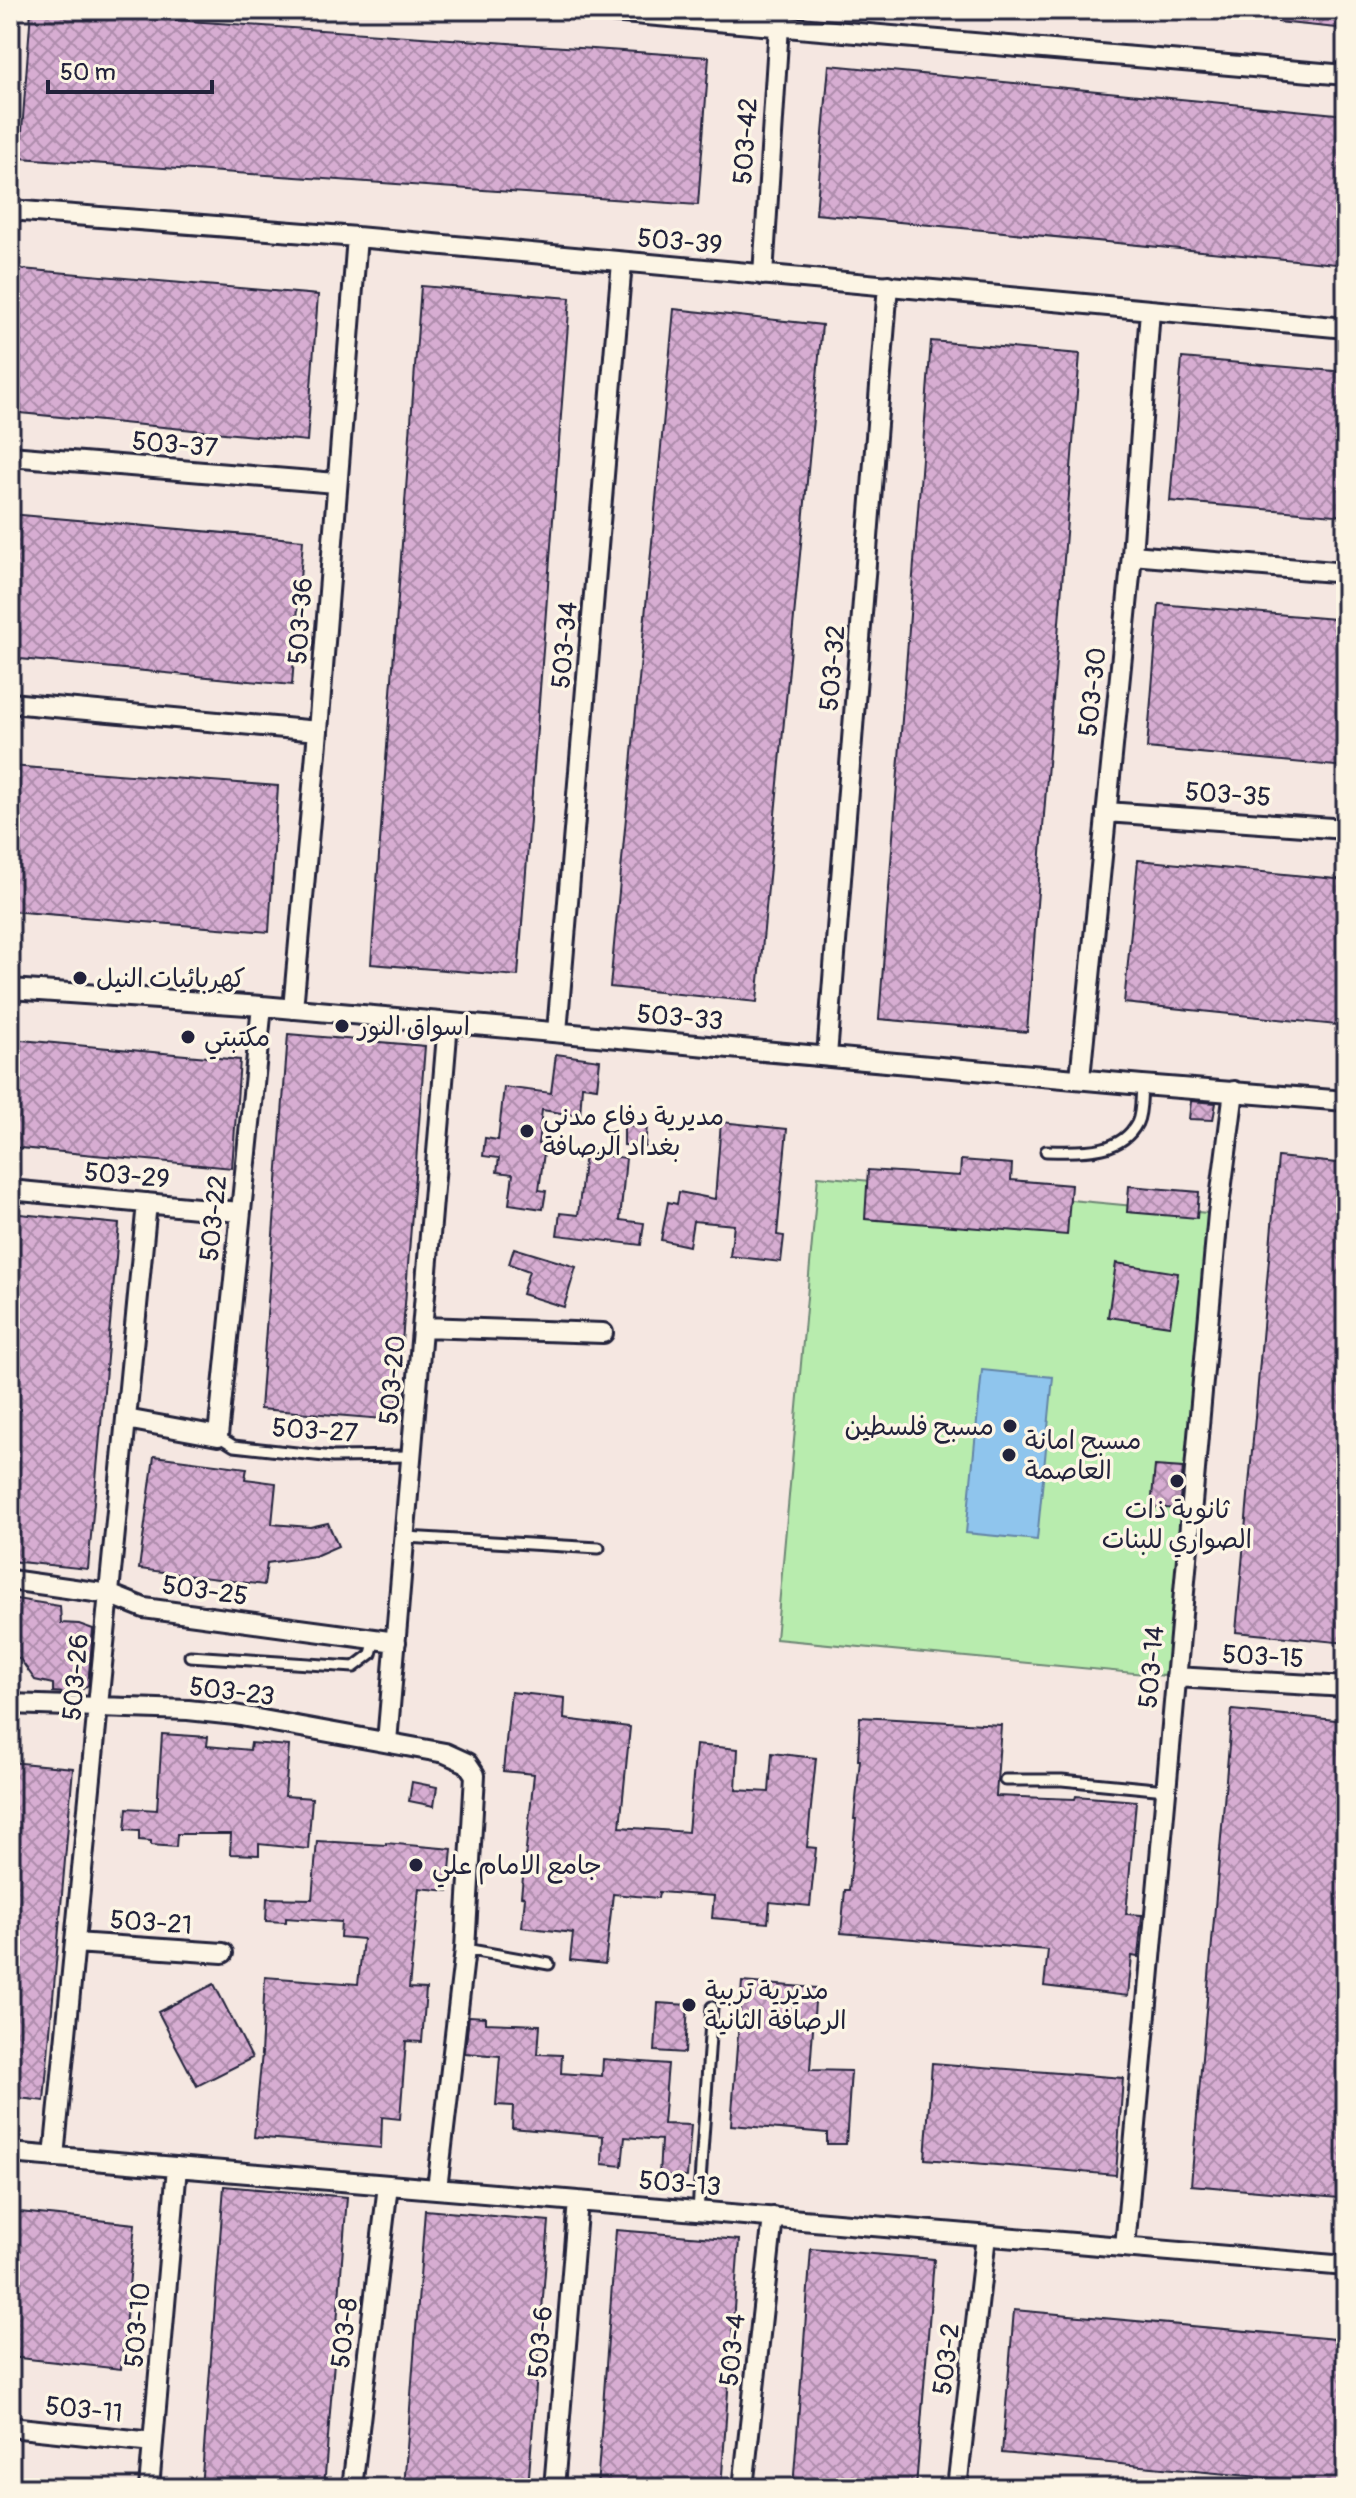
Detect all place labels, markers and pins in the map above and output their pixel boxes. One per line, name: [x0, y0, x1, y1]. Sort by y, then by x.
place label: كهربائيات النيل: [96, 963, 246, 995]
marker: كهربائيات النيل: [71, 969, 89, 987]
place label: اسواق النور: [356, 1011, 470, 1043]
marker: اسواق النور: [333, 1017, 351, 1035]
place label: مكتبتي: [204, 1022, 270, 1060]
marker: مكتبتي: [179, 1028, 197, 1046]
place label: مديرية دفاع مدني بغداد الرصافة: [543, 1101, 724, 1163]
marker: مديرية دفاع مدني بغداد الرصافة: [518, 1122, 536, 1140]
place label: مسبح فلسطين: [844, 1411, 994, 1444]
marker: مسبح فلسطين: [1001, 1417, 1019, 1435]
place label: مسبح امانة العاصمة: [1025, 1425, 1141, 1487]
marker: مسبح امانة العاصمة: [1000, 1446, 1018, 1464]
marker: ثانوية ذات الصواري للبنات: [1168, 1472, 1186, 1490]
place label: ثانوية ذات الصواري للبنات: [1102, 1494, 1252, 1558]
place label: جامع الامام علي: [432, 1850, 602, 1888]
marker: جامع الامام علي: [407, 1856, 425, 1874]
place label: مديرية تربية الرصافة الثانية: [705, 1975, 847, 2037]
marker: مديرية تربية الرصافة الثانية: [680, 1996, 698, 2014]

